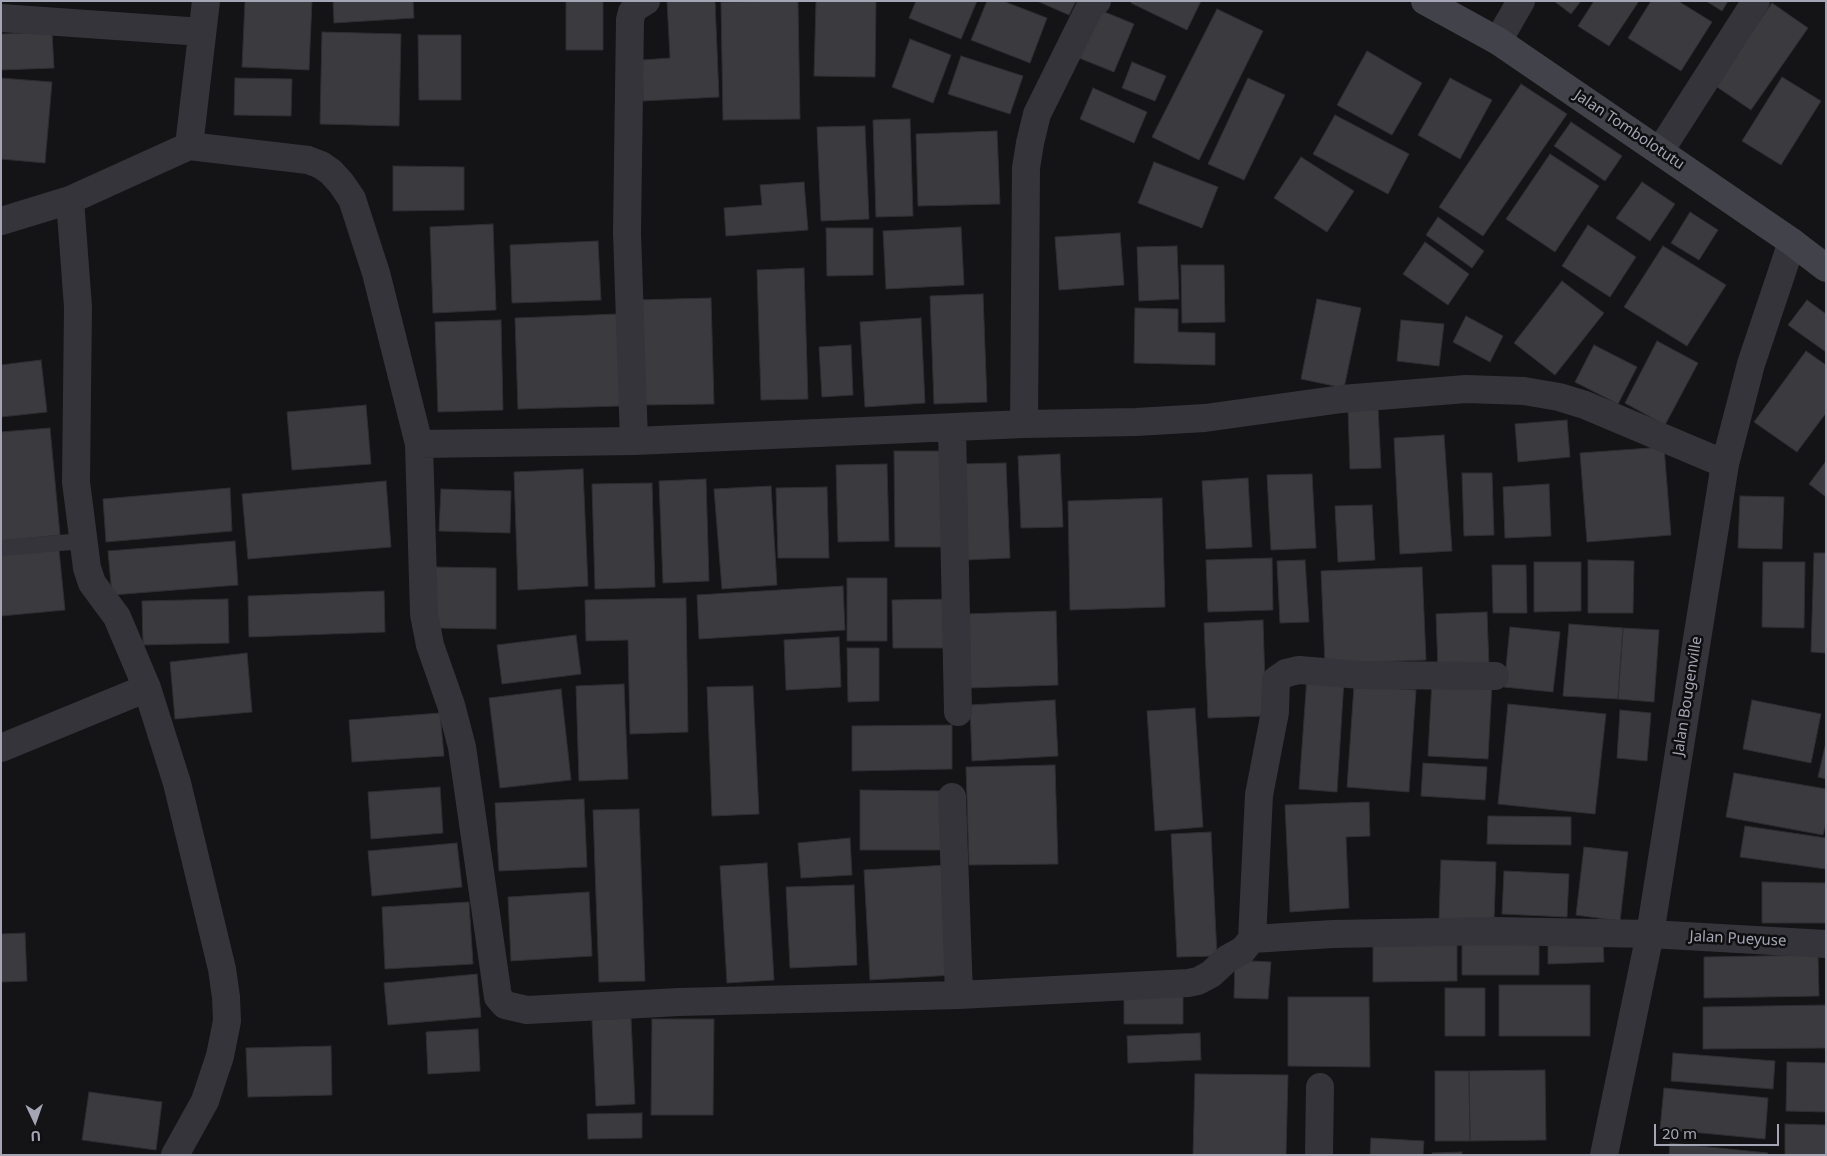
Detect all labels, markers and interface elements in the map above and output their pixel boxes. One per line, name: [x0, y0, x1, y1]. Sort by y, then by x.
street label: Jalan Tombolotutu: [1571, 86, 1687, 174]
street label: Jalan Bougenville: [1670, 635, 1706, 757]
street label: Jalan Pueyuse: [1689, 927, 1787, 951]
north arrow: [10, 1096, 60, 1146]
scale bar: [1657, 1114, 1782, 1146]
text: 20 m: [1662, 1123, 1697, 1143]
text: U: [30, 1127, 42, 1146]

